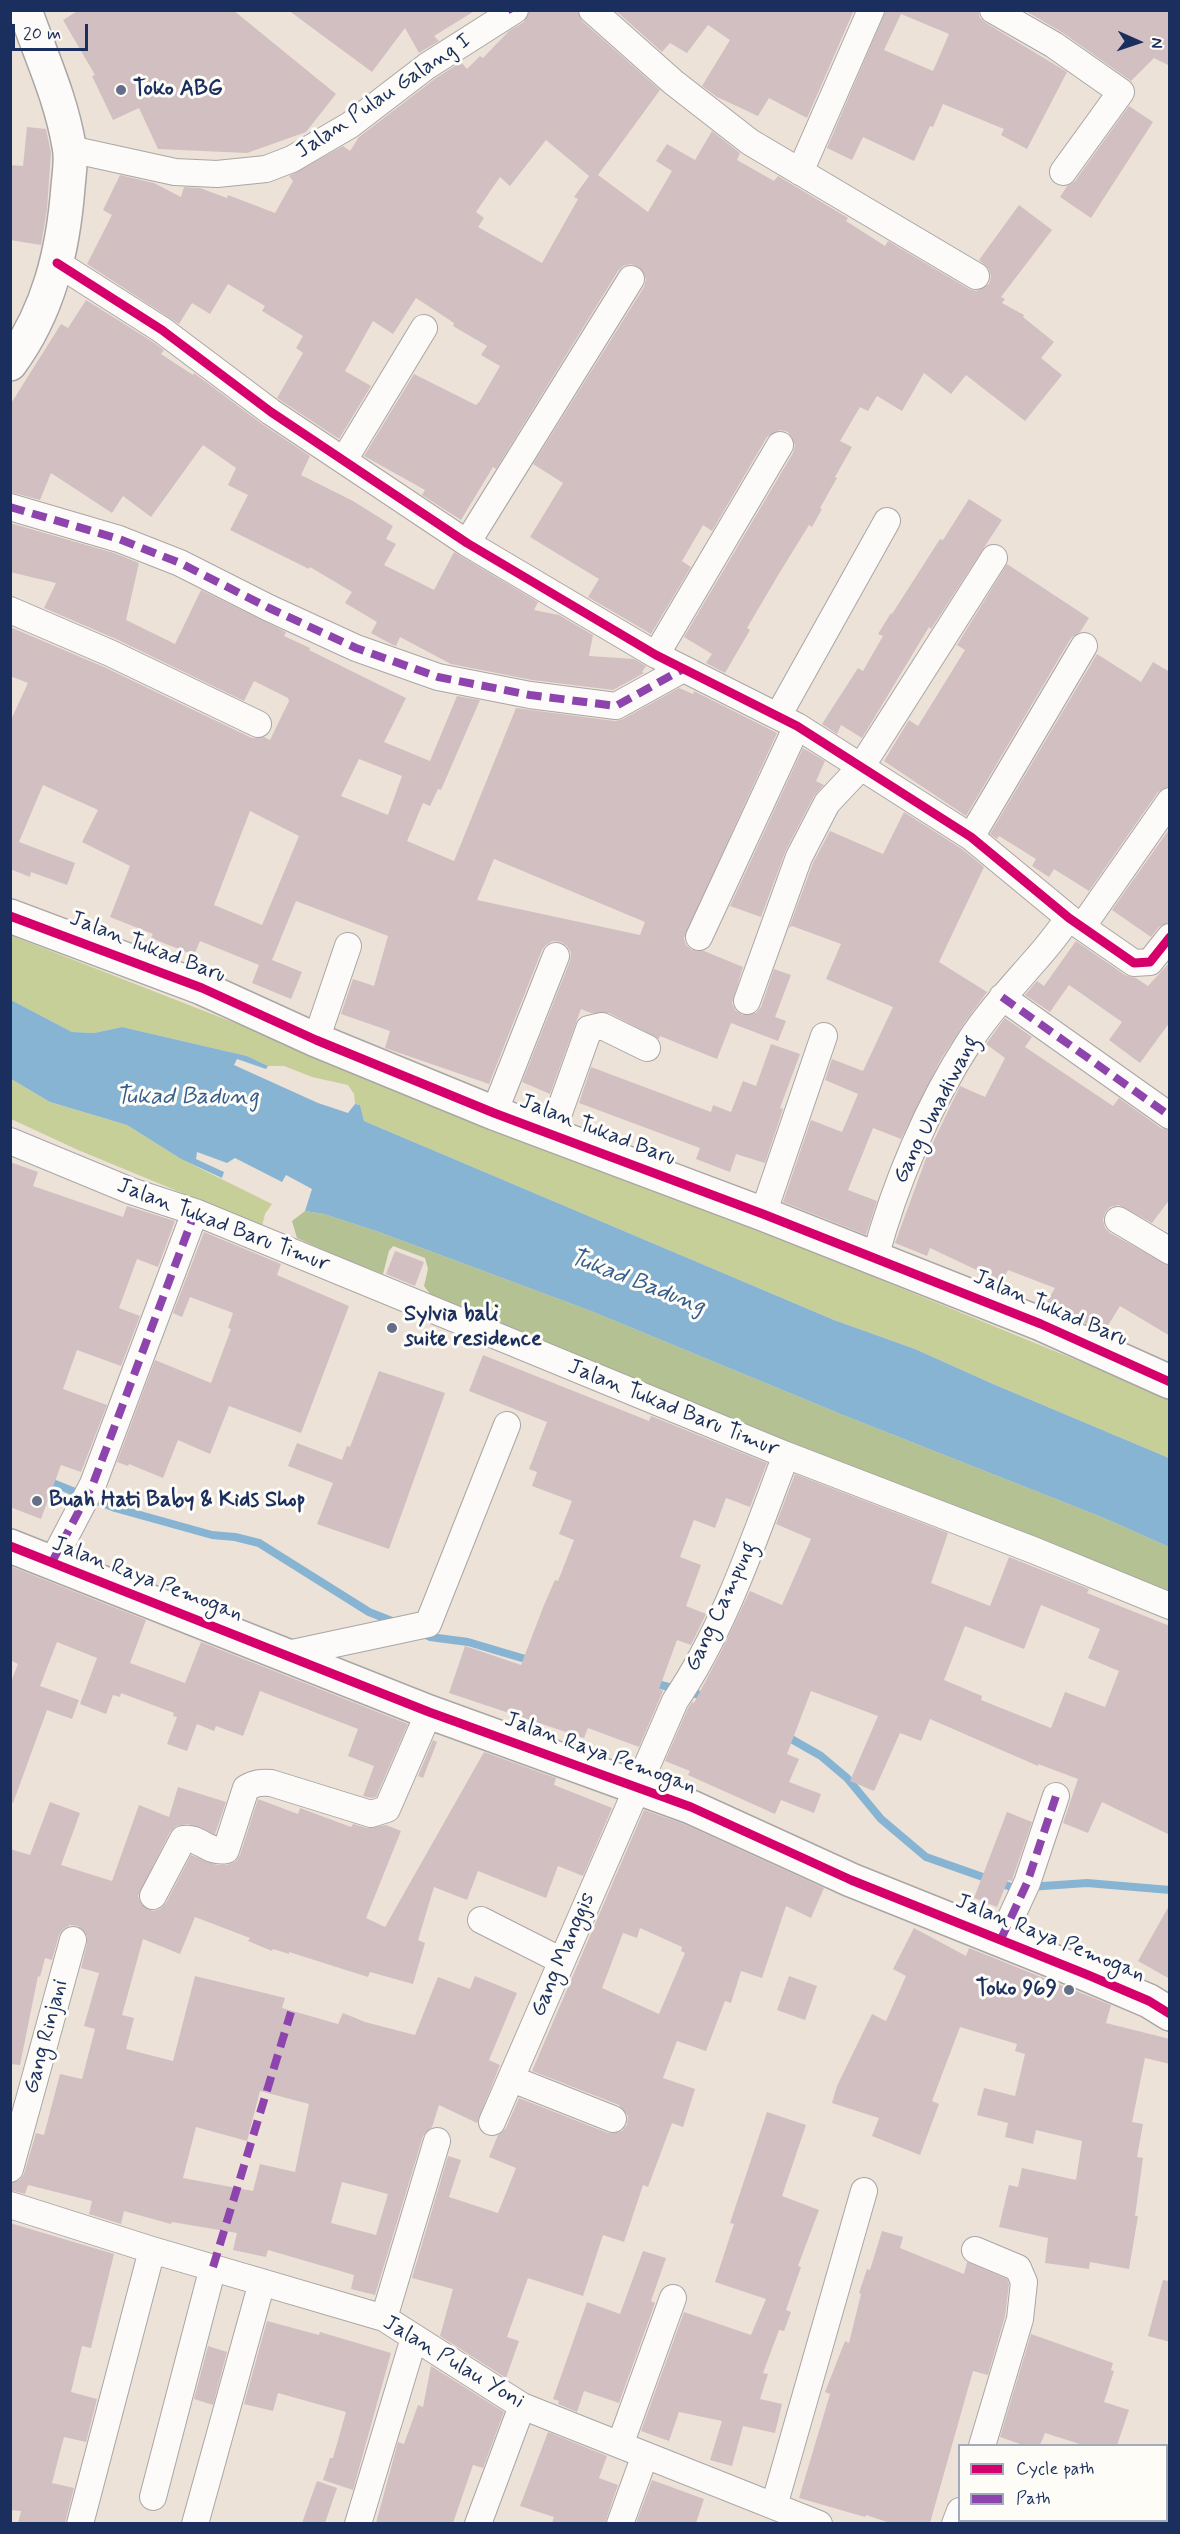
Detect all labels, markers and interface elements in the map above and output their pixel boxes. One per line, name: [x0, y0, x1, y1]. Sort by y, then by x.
scale bar: [15, 12, 92, 50]
north arrow: [1108, 12, 1168, 72]
text: 20 m: [23, 22, 61, 46]
street label: Jalan Pulau Galang I: [291, 29, 477, 165]
text: N: [1146, 37, 1167, 49]
place label: Toko ABG: [133, 77, 223, 103]
marker: Toko ABG: [114, 83, 128, 97]
street label: Jalan Tukad Baru: [65, 906, 229, 990]
street label: Gang Umadiwang: [888, 1032, 986, 1188]
water label: Tukad Badung: [115, 1084, 259, 1112]
street label: Jalan Tukad Baru: [515, 1089, 679, 1173]
street label: Jalan Tukad Baru Timur: [113, 1173, 333, 1279]
water label: Tukad Badung: [565, 1244, 709, 1322]
street label: Jalan Tukad Baru: [969, 1265, 1131, 1353]
place label: Sylvia bali suite residence: [404, 1302, 542, 1354]
marker: Sylvia bali suite residence: [385, 1321, 399, 1335]
street label: Jalan Tukad Baru Timur: [564, 1355, 782, 1463]
place label: Buah Hati Baby & Kids Shop: [49, 1488, 305, 1514]
marker: Buah Hati Baby & Kids Shop: [30, 1494, 44, 1508]
street label: Jalan Raya Pemogan: [48, 1531, 246, 1629]
street label: Gang Campung: [680, 1538, 764, 1676]
street label: Jalan Raya Pemogan: [500, 1707, 700, 1801]
street label: Gang Manggis: [526, 1889, 602, 2021]
street label: Jalan Raya Pemogan: [951, 1889, 1149, 1989]
street label: Gang Rinjani: [19, 1977, 75, 2097]
place label: Toko 969: [976, 1977, 1057, 2003]
marker: Toko 969: [1062, 1983, 1076, 1997]
street label: Jalan Pulau Yoni: [377, 2310, 529, 2416]
legend: [958, 2444, 1168, 2522]
text: Cycle path: [1016, 2457, 1094, 2481]
text: Path: [1016, 2487, 1051, 2511]

